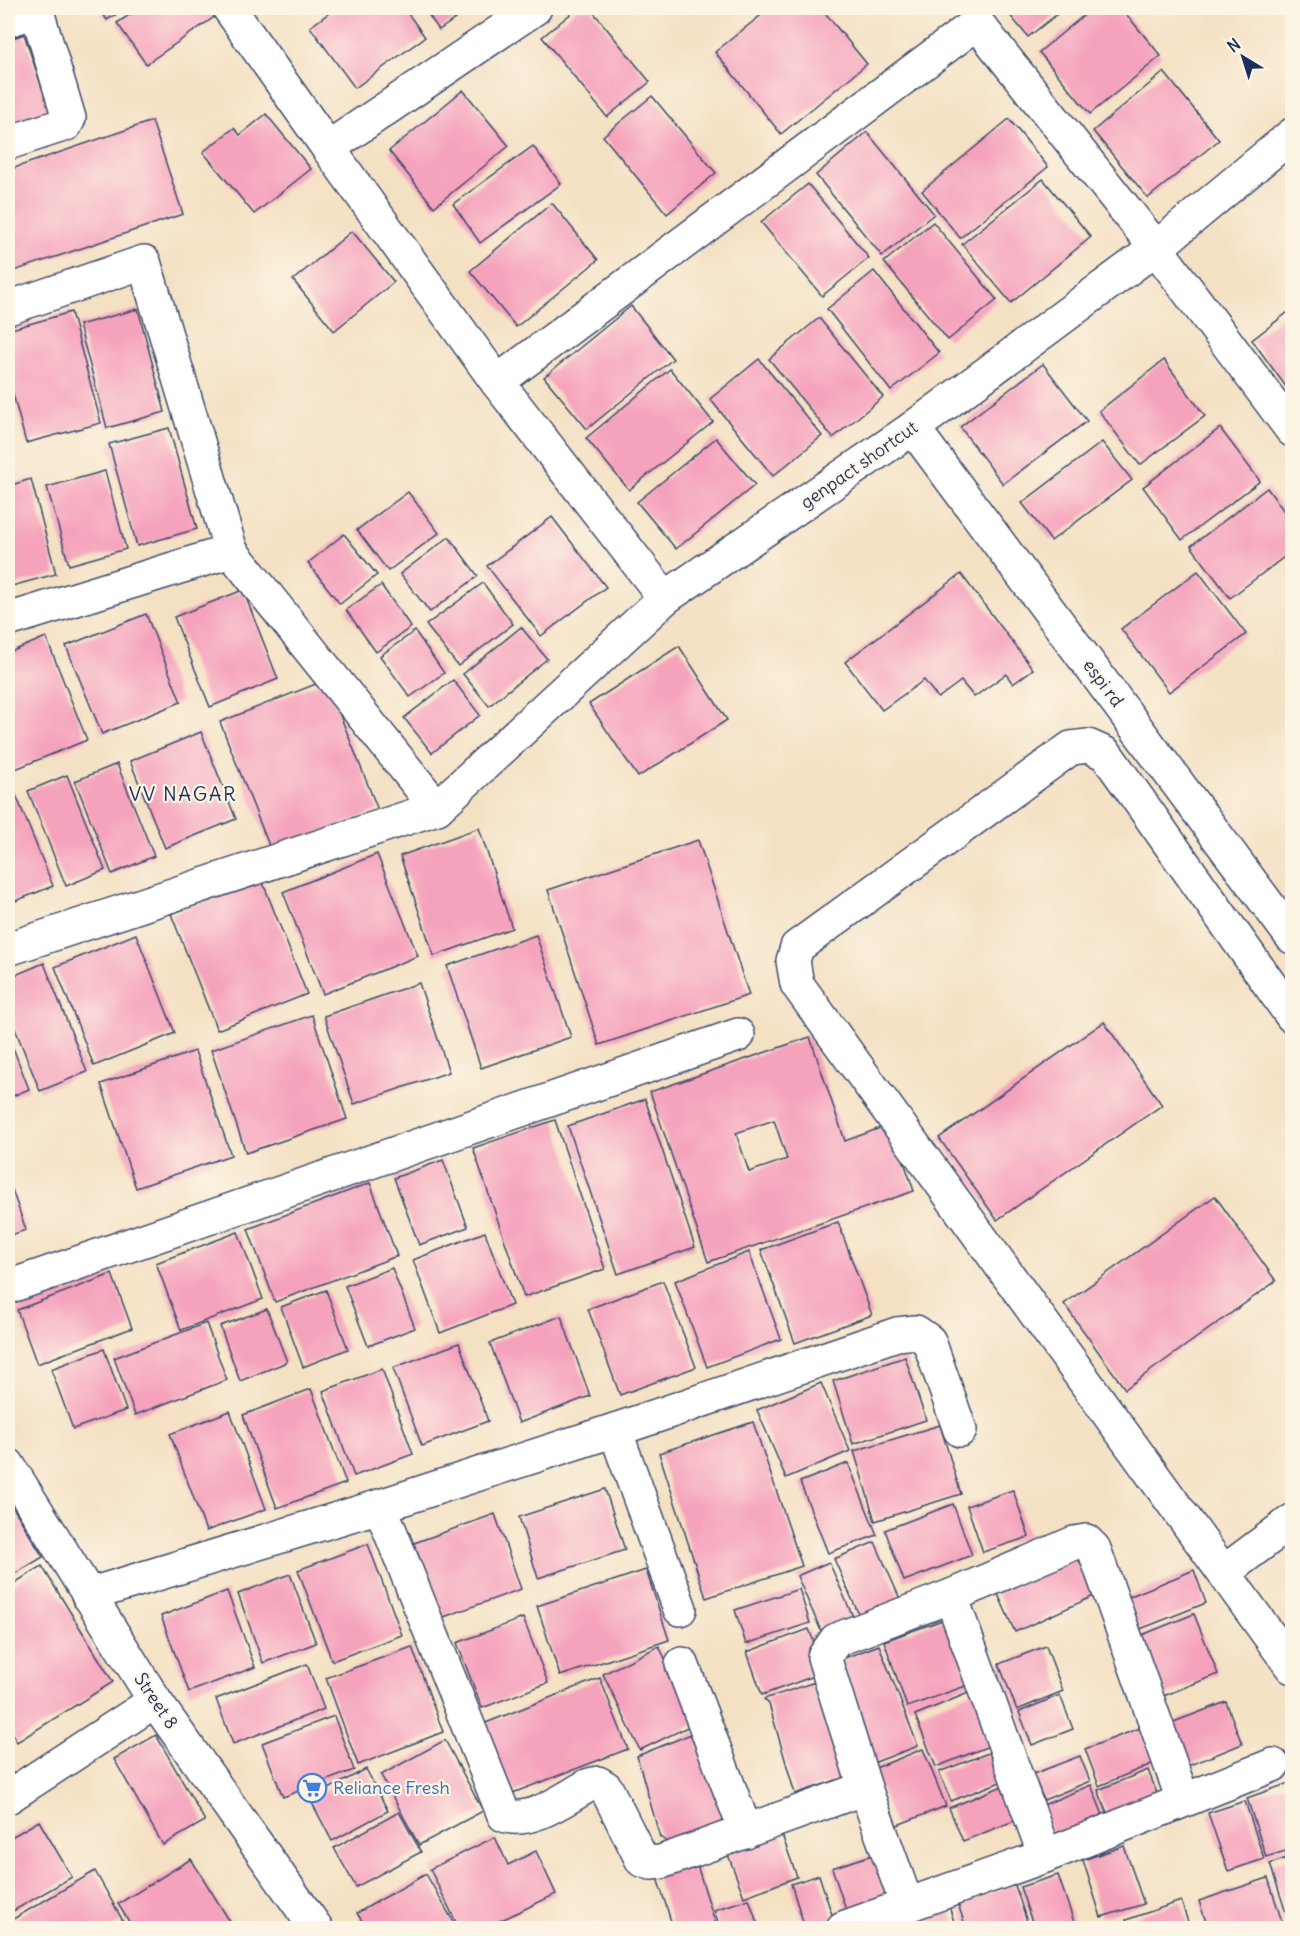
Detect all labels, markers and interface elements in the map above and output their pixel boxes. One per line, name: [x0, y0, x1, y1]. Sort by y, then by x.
north arrow: [1213, 27, 1273, 87]
text: N: [1223, 34, 1244, 56]
street label: genpact shortcut: [796, 416, 922, 514]
street label: espi rd: [1078, 654, 1129, 712]
district label: VV NAGAR: [129, 781, 237, 806]
street label: Street 8: [129, 1668, 183, 1733]
supermarket icon: Reliance Fresh: [296, 1772, 328, 1804]
place label: Reliance Fresh: [333, 1776, 450, 1799]

